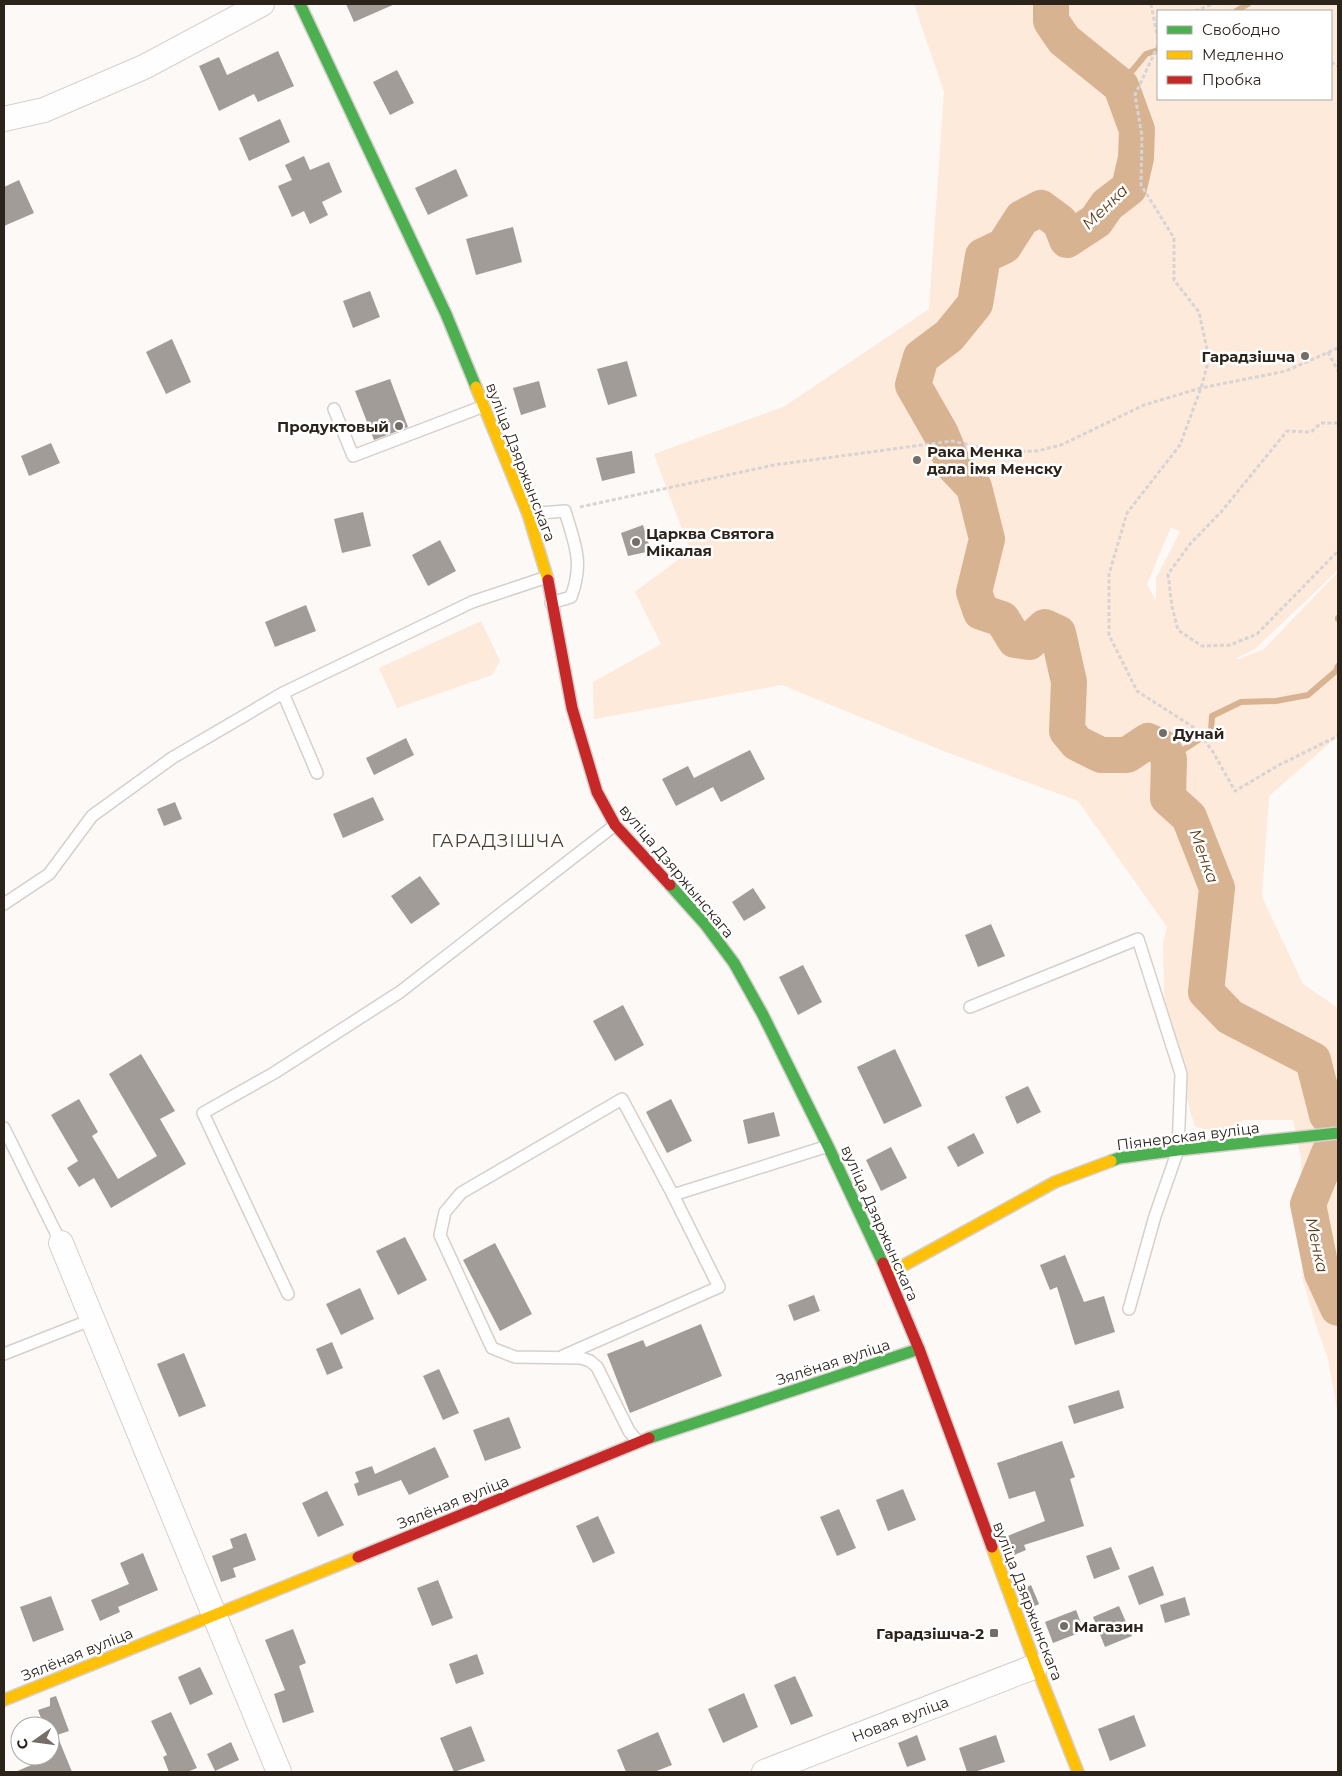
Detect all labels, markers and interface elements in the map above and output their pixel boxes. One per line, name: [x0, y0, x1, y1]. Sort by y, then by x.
legend: [1157, 10, 1332, 100]
text: Свободно: [1202, 20, 1280, 39]
text: Медленно: [1202, 45, 1284, 64]
text: Пробка: [1202, 70, 1261, 89]
water label: Менка: [1078, 181, 1132, 233]
place label: Гарадзішча: [1201, 347, 1295, 366]
marker: Гарадзішча: [1299, 350, 1311, 362]
street label: вуліца Дзяржынскага: [482, 380, 560, 544]
place label: Продуктовый: [277, 417, 389, 436]
marker: Продуктовый: [393, 420, 405, 432]
place label: Рака Менка дала імя Менску: [927, 442, 1063, 478]
marker: Рака Менка дала імя Менску: [911, 454, 923, 466]
place label: Царква Святога Мікалая: [646, 524, 774, 560]
marker: Царква Святога Мікалая: [630, 536, 642, 548]
place label: Дунай: [1173, 724, 1224, 743]
marker: Дунай: [1157, 727, 1169, 739]
street label: вуліца Дзяржынскага: [616, 800, 738, 942]
water label: Менка: [1185, 826, 1223, 886]
district label: ГАРАДЗІШЧА: [431, 830, 565, 852]
street label: Піянерская вуліца: [1116, 1118, 1260, 1154]
street label: вуліца Дзяржынскага: [837, 1142, 923, 1304]
water label: Менка: [1302, 1216, 1332, 1274]
street label: Зялёная вуліца: [774, 1335, 892, 1389]
street label: Зялёная вуліца: [394, 1471, 512, 1533]
street label: вуліца Дзяржынскага: [989, 1519, 1067, 1683]
place label: Магазин: [1074, 1617, 1144, 1636]
marker: Магазин: [1058, 1620, 1070, 1632]
street label: Зялёная вуліца: [18, 1623, 136, 1685]
place label: Гарадзішча-2: [876, 1624, 984, 1643]
marker: Гарадзішча-2: [988, 1627, 1000, 1639]
street label: Новая вуліца: [849, 1692, 951, 1746]
north arrow: [10, 1716, 60, 1766]
text: С: [12, 1737, 32, 1751]

